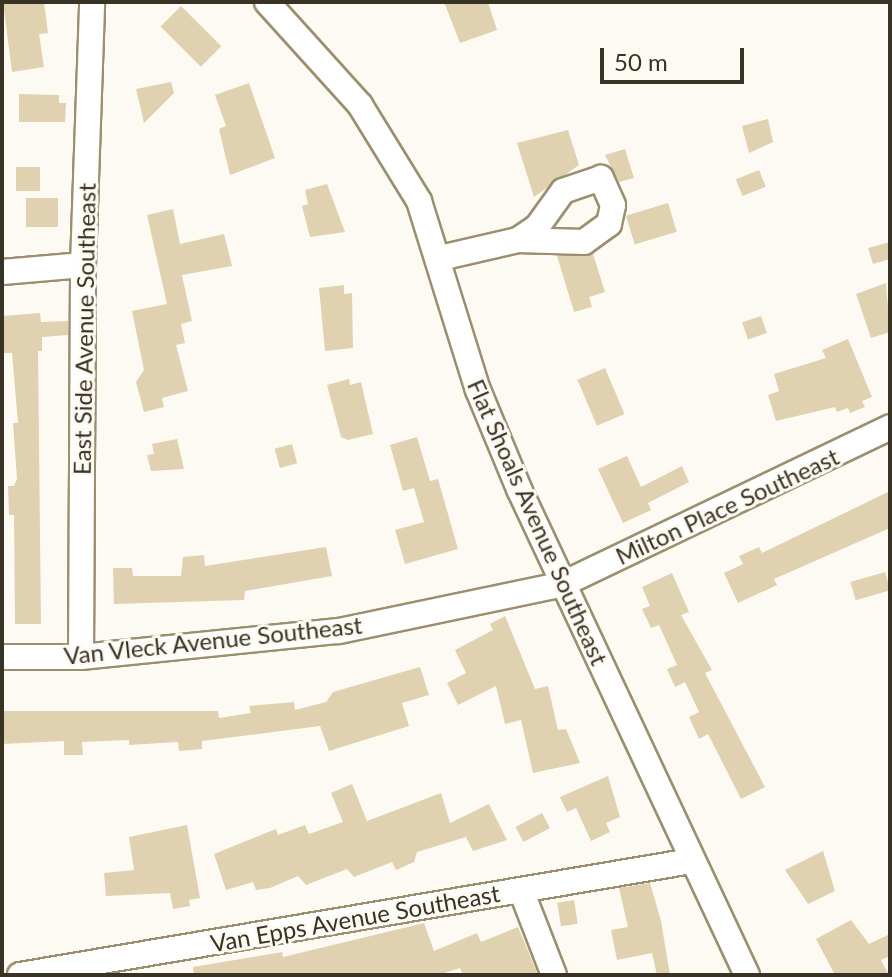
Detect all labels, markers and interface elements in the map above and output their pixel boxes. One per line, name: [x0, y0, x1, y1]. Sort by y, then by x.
scale bar: [604, 32, 748, 82]
text: 50 m: [614, 47, 668, 76]
street label: East Side Avenue Southeast: [67, 182, 101, 476]
street label: Flat Shoals Avenue Southeast: [462, 374, 614, 670]
street label: Milton Place Southeast: [611, 442, 843, 570]
street label: Van Vleck Avenue Southeast: [62, 610, 364, 670]
street label: Van Epps Avenue Southeast: [208, 878, 502, 958]

